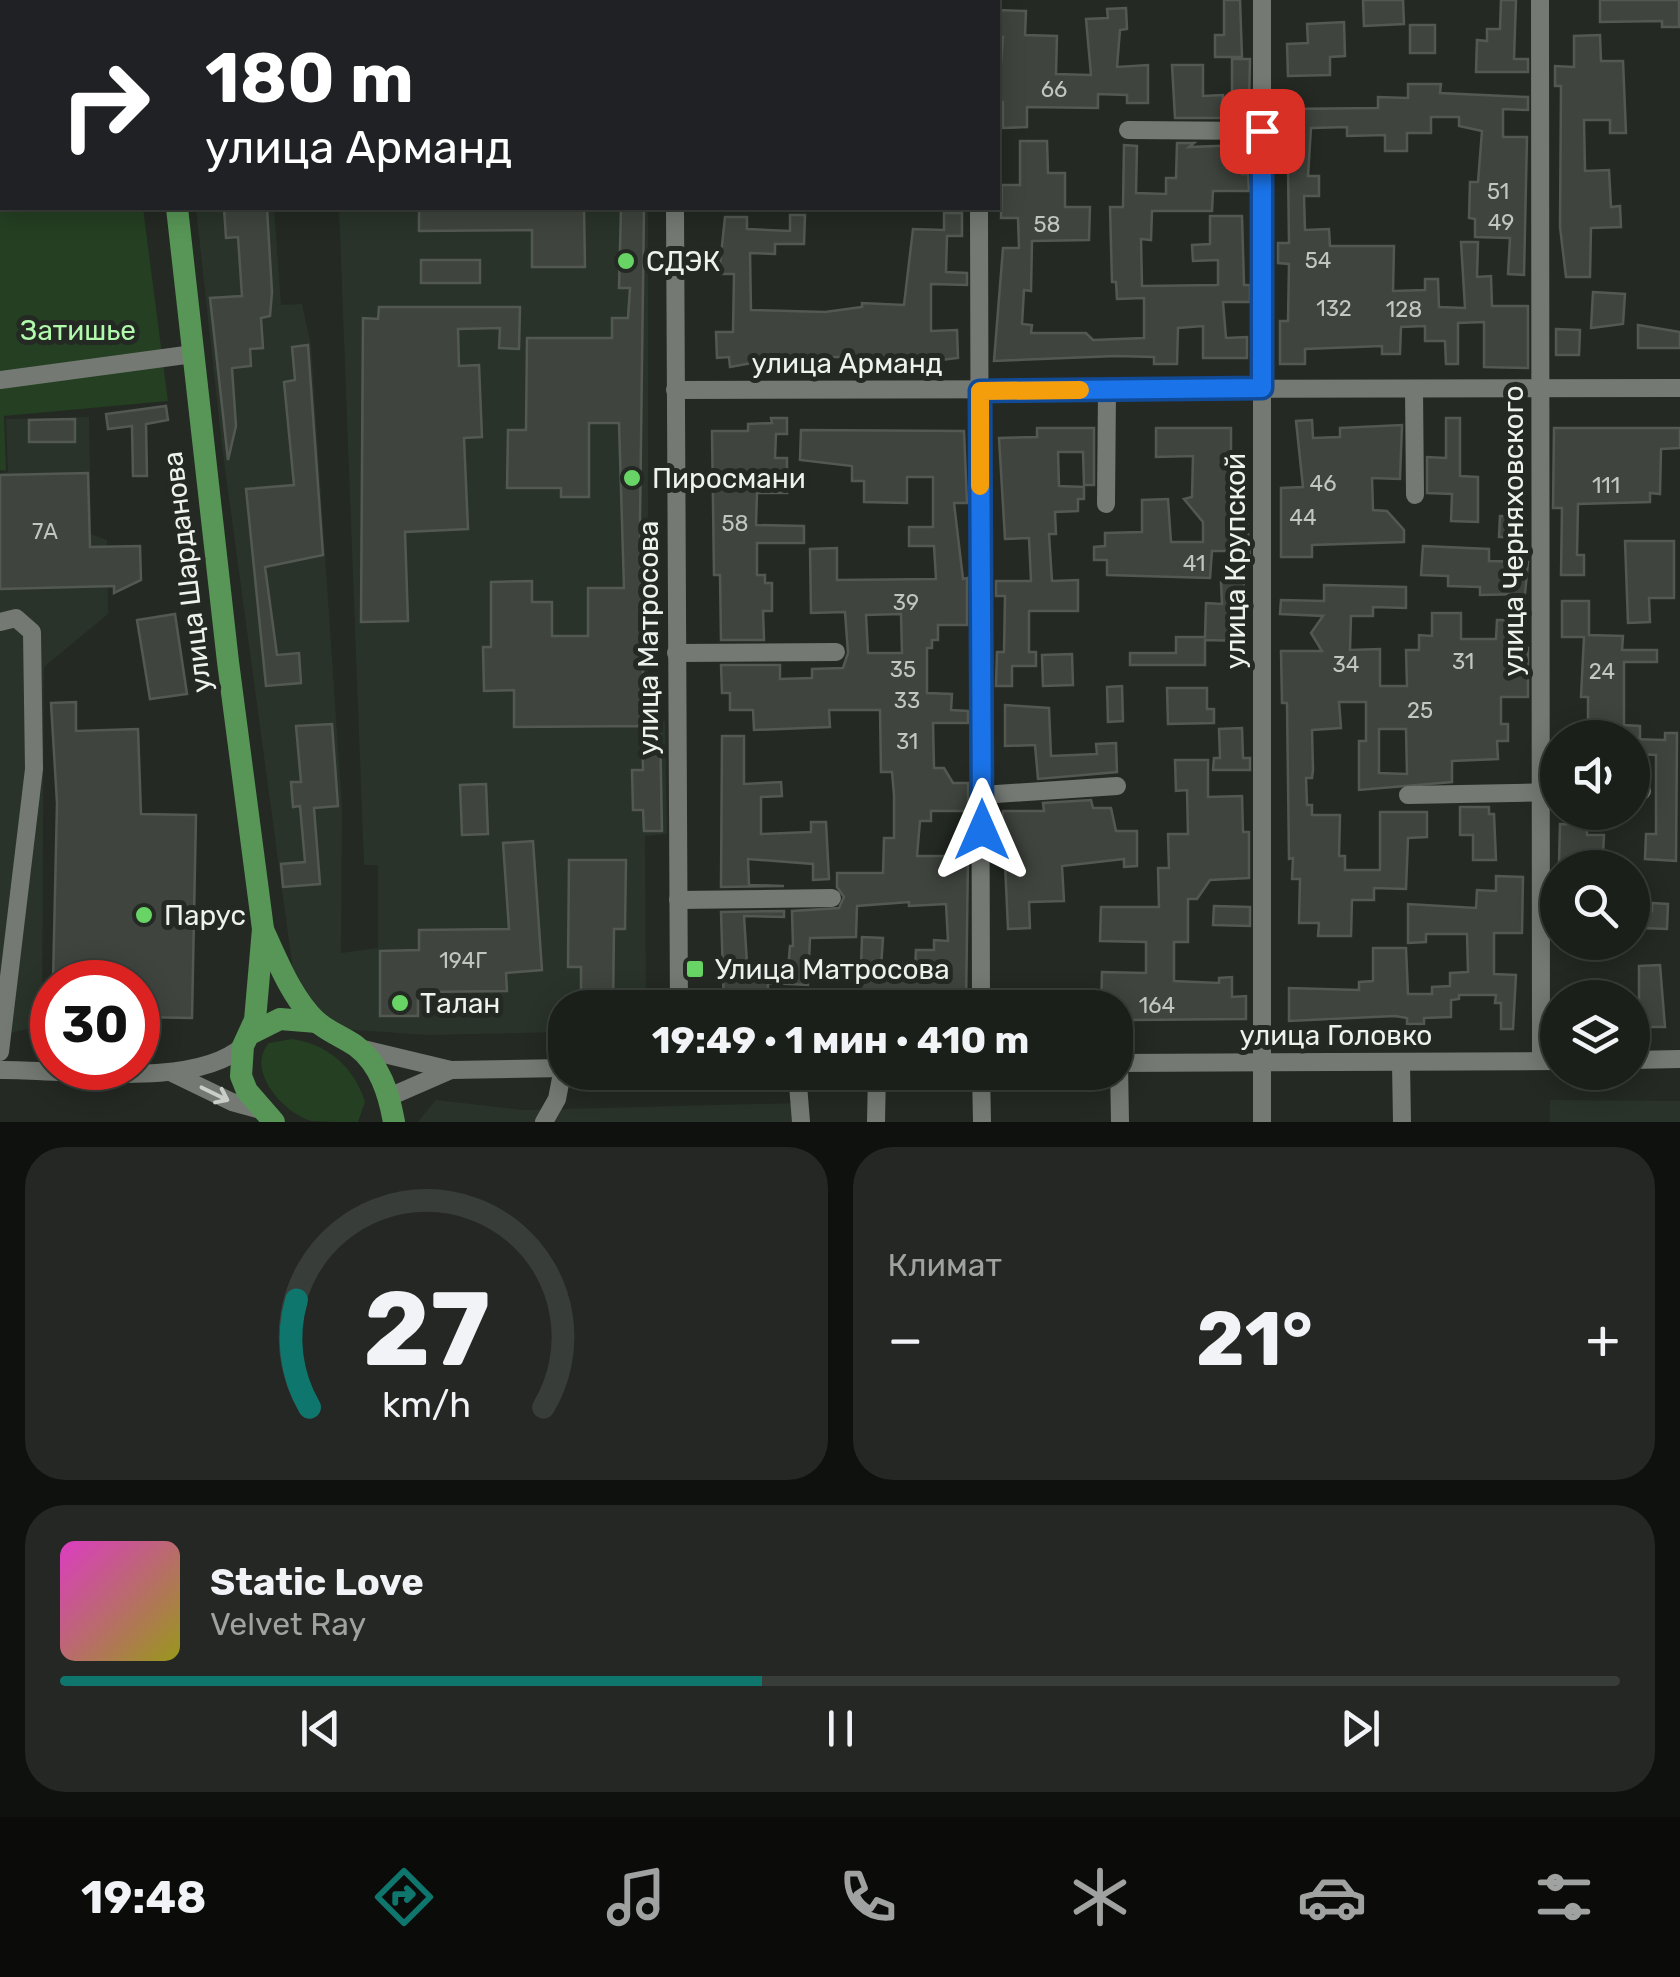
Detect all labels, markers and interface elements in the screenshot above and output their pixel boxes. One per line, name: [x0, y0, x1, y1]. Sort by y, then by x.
text: 180 m: [205, 37, 414, 120]
icon: right: [40, 40, 170, 170]
house number: 66: [1041, 76, 1067, 103]
pin: [1220, 89, 1305, 174]
icon: arrive: [1235, 104, 1290, 159]
text: улица Арманд: [205, 121, 512, 174]
house number: 51: [1487, 178, 1509, 205]
house number: 49: [1488, 209, 1514, 236]
house number: 58: [1033, 211, 1061, 238]
place label: СДЭК: [646, 245, 720, 278]
house number: 54: [1305, 247, 1331, 274]
marker: СДЭК: [615, 250, 637, 272]
house number: 132: [1316, 295, 1352, 322]
house number: 128: [1386, 296, 1422, 323]
park label: Затишье: [20, 314, 136, 347]
street label: улица Арманд: [751, 347, 943, 380]
street label: улица Черняховского: [1497, 386, 1530, 676]
street label: улица Шарданова: [156, 449, 218, 695]
street label: улица Крупской: [1219, 453, 1252, 669]
place label: Пиросмани: [652, 462, 806, 495]
marker: Пиросмани: [621, 467, 643, 489]
house number: 46: [1310, 470, 1336, 497]
house number: 111: [1592, 472, 1620, 499]
house number: 44: [1289, 504, 1317, 531]
house number: 58: [721, 510, 749, 537]
house number: 7А: [32, 518, 58, 545]
street label: улица Матросова: [632, 521, 665, 755]
house number: 41: [1183, 550, 1205, 577]
house number: 39: [893, 589, 919, 616]
house number: 31: [1452, 648, 1474, 675]
house number: 34: [1333, 651, 1359, 678]
house number: 35: [890, 656, 916, 683]
house number: 24: [1589, 658, 1615, 685]
house number: 33: [894, 687, 920, 714]
house number: 25: [1407, 697, 1433, 724]
map controls: [1540, 720, 1650, 1090]
button: sound: [1540, 720, 1650, 830]
house number: 31: [896, 728, 918, 755]
position arrow: [930, 778, 1034, 882]
button: search: [1540, 850, 1650, 960]
place label: Парус: [164, 899, 246, 932]
marker: Парус: [133, 904, 155, 926]
house number: 194Г: [439, 947, 487, 974]
place label: Улица Матросова: [715, 953, 950, 986]
marker: Улица Матросова: [684, 958, 706, 980]
speed limit sign: 30: [30, 960, 160, 1090]
button: layers: [1540, 980, 1650, 1090]
place label: Талан: [420, 987, 500, 1020]
marker: Талан: [389, 992, 411, 1014]
house number: 164: [1139, 992, 1175, 1019]
text: 19:49 · 1 мин · 410 m: [652, 1017, 1029, 1063]
street label: улица Головко: [1240, 1019, 1432, 1052]
one-way arrow: [199, 1085, 229, 1104]
text: Климат: [888, 1246, 1002, 1284]
text: 27: [363, 1268, 490, 1391]
text: 21°: [1196, 1295, 1313, 1384]
text: −: [888, 1307, 923, 1372]
text: +: [1586, 1307, 1620, 1372]
text: km/h: [382, 1384, 471, 1426]
text: Static Love: [210, 1559, 424, 1605]
text: Velvet Ray: [210, 1605, 366, 1643]
icon: previous: [293, 1701, 348, 1756]
icon: pause: [813, 1701, 868, 1756]
icon: next: [1333, 1701, 1388, 1756]
icon: directions: [369, 1862, 439, 1932]
icon: music: [601, 1862, 671, 1932]
icon: phone: [833, 1862, 903, 1932]
icon: climate: [1065, 1862, 1135, 1932]
icon: car: [1297, 1862, 1367, 1932]
icon: filters: [1529, 1862, 1599, 1932]
text: 19:48: [81, 1871, 207, 1924]

